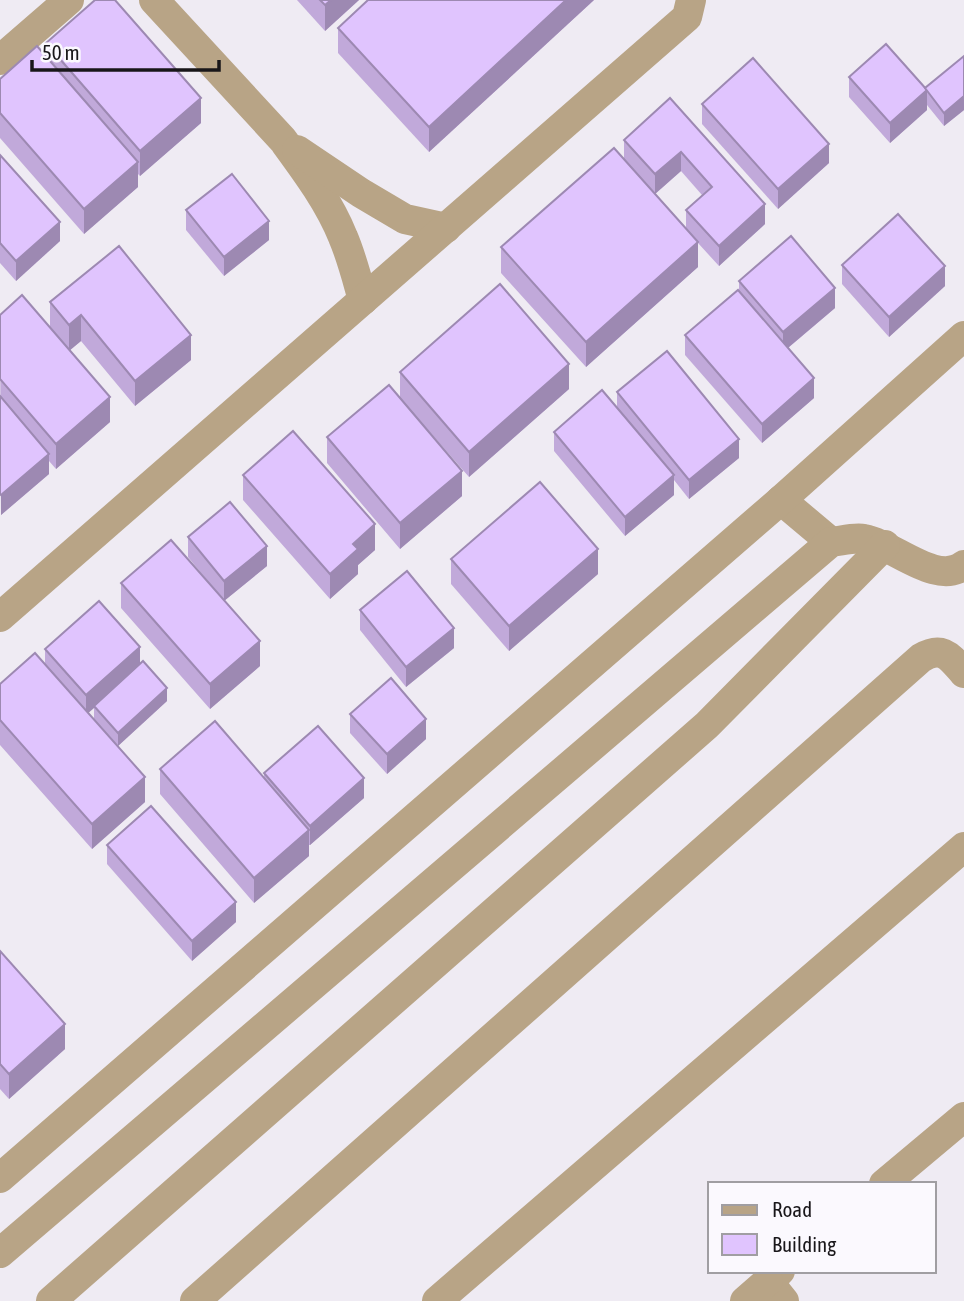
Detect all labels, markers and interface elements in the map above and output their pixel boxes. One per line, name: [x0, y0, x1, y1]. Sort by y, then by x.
scale bar: [32, 28, 219, 72]
text: 50 m: [42, 40, 80, 64]
legend: [708, 1182, 936, 1273]
text: Road: [772, 1197, 812, 1221]
text: Building: [772, 1232, 836, 1256]

